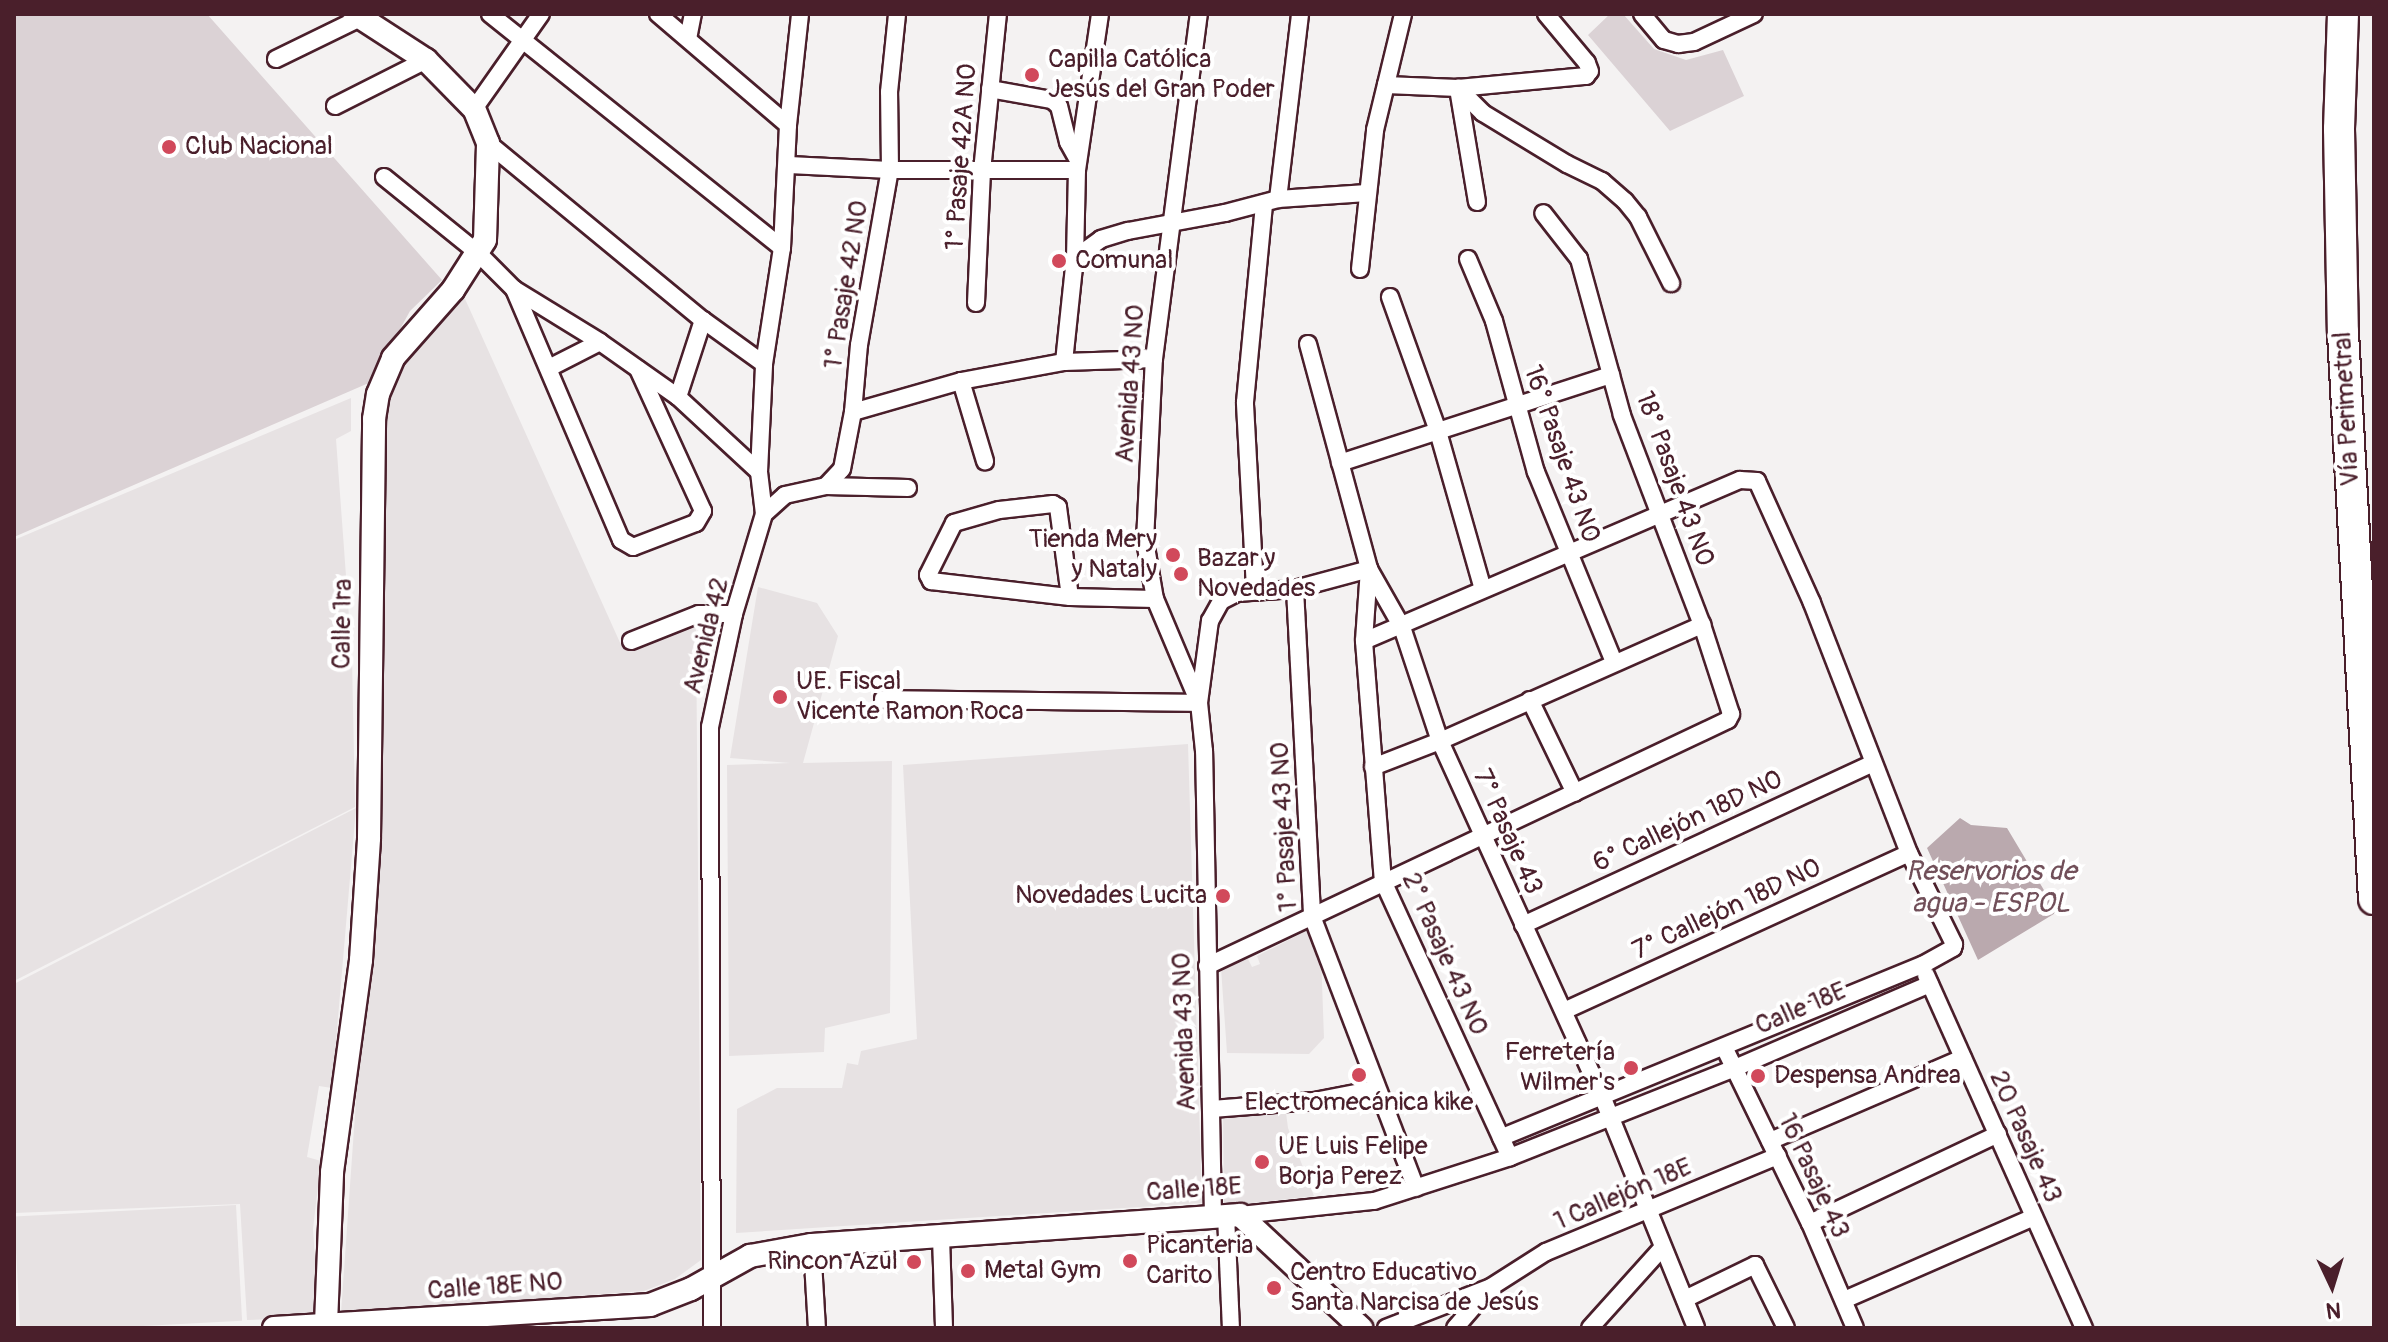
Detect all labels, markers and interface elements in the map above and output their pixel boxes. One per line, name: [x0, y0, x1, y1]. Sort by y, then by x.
place label: Capilla Católica Jesús del Gran Poder: [1048, 44, 1275, 106]
street label: 1° Pasaje 42A NO: [940, 63, 984, 251]
marker: Capilla Católica Jesús del Gran Poder: [1023, 66, 1041, 84]
place label: Club Nacional: [185, 131, 333, 163]
marker: Club Nacional: [160, 138, 178, 156]
street label: 1° Pasaje 42 NO: [818, 199, 876, 371]
place label: Comunal: [1075, 245, 1173, 277]
marker: Comunal: [1050, 252, 1068, 270]
street label: Avenida 43 NO: [1110, 304, 1152, 464]
street label: Vía Perimetral: [2327, 331, 2367, 487]
street label: 16° Pasaje 43 NO: [1516, 361, 1606, 547]
street label: 18° Pasaje 43 NO: [1628, 388, 1720, 570]
place label: Tienda Mery y Nataly: [1029, 524, 1157, 586]
place label: Bazar y Novedades: [1197, 543, 1315, 604]
marker: Tienda Mery y Nataly: [1164, 546, 1182, 564]
marker: Bazar y Novedades: [1172, 565, 1190, 583]
street label: Avenida 42: [678, 575, 736, 697]
street label: Calle 1ra: [327, 578, 359, 670]
place label: UE. Fiscal Vicente Ramon Roca: [796, 666, 1024, 728]
marker: UE. Fiscal Vicente Ramon Roca: [771, 688, 789, 706]
street label: 1° Pasaje 43 NO: [1265, 741, 1305, 913]
street label: 7° Pasaje 43: [1466, 764, 1548, 900]
street label: 6° Callejón 18D NO: [1588, 764, 1788, 880]
street label: 7° Callejón 18D NO: [1628, 853, 1826, 967]
water label: Reservorios de agua - ESPOL: [1906, 855, 2076, 921]
street label: 2° Pasaje 43 NO: [1394, 868, 1494, 1040]
place label: Novedades Lucita: [1015, 880, 1207, 912]
marker: Novedades Lucita: [1214, 887, 1232, 905]
street label: Avenida 43 NO: [1167, 952, 1203, 1112]
street label: Calle 18E: [1751, 976, 1851, 1042]
place label: Ferretería Wilmer's: [1505, 1037, 1615, 1098]
marker: Ferretería Wilmer's: [1622, 1059, 1640, 1077]
place label: Despensa Andrea: [1774, 1060, 1961, 1092]
marker: Electromecánica kike: [1350, 1066, 1368, 1084]
street label: 20 Pasaje 43: [1982, 1066, 2068, 1208]
marker: Despensa Andrea: [1749, 1067, 1767, 1085]
place label: Electromecánica kike: [1245, 1087, 1473, 1119]
street label: 16 Pasaje 43: [1771, 1109, 1855, 1243]
place label: UE Luis Felipe Borja Perez: [1278, 1131, 1428, 1192]
street label: 1 Callejón 18E: [1549, 1152, 1697, 1238]
marker: UE Luis Felipe Borja Perez: [1253, 1153, 1271, 1171]
street label: Calle 18E: [1145, 1171, 1243, 1209]
place label: Picanteria Carito: [1146, 1230, 1253, 1292]
place label: Rincon Azul: [767, 1246, 898, 1278]
north arrow: [2292, 1246, 2372, 1326]
marker: Picanteria Carito: [1121, 1252, 1139, 1270]
marker: Rincon Azul: [905, 1253, 923, 1271]
place label: Metal Gym: [984, 1255, 1101, 1287]
place label: Centro Educativo Santa Narcisa de Jesús: [1290, 1257, 1539, 1318]
marker: Metal Gym: [959, 1262, 977, 1280]
street label: Calle 18E NO: [426, 1267, 564, 1307]
marker: Centro Educativo Santa Narcisa de Jesús: [1265, 1279, 1283, 1297]
text: N: [2325, 1295, 2342, 1324]

